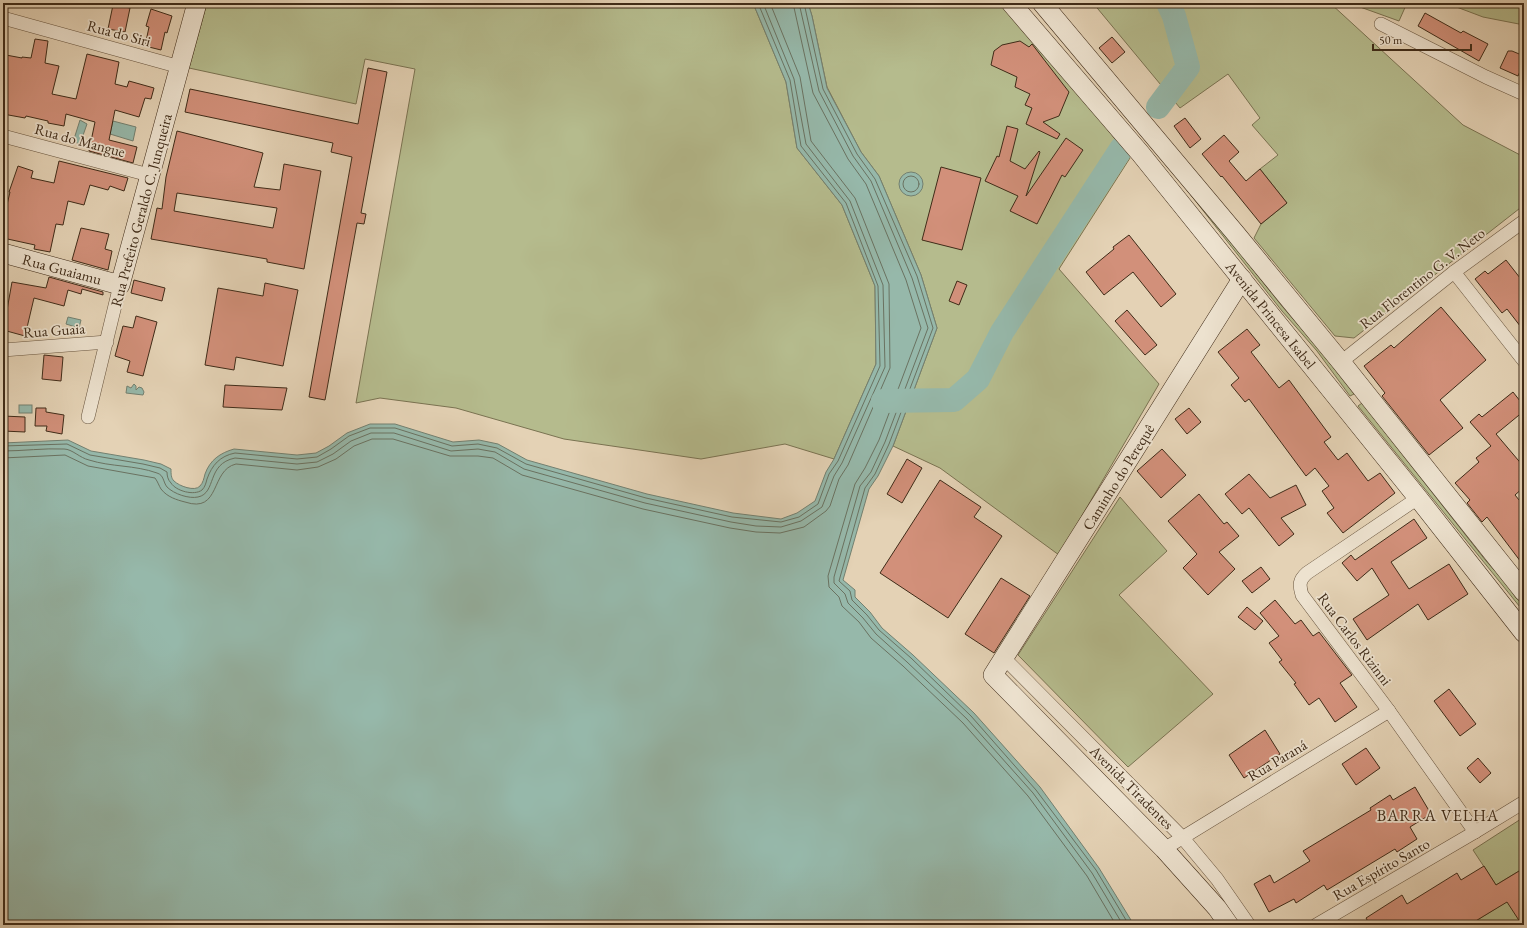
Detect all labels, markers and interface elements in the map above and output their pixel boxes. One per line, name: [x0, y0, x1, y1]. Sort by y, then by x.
street label: Rua do Siri: [85, 15, 153, 51]
scale bar: [1373, 26, 1471, 52]
text: 50 m: [1379, 32, 1403, 48]
street label: Rua Prefeito Geraldo C. Junqueira: [106, 111, 176, 309]
street label: Rua do Mangue: [33, 119, 128, 161]
street label: Rua Florentino G. V. Neto: [1355, 223, 1489, 333]
street label: Rua Guaiamu: [20, 249, 104, 289]
street label: Avenida Princesa Isabel: [1221, 257, 1320, 373]
street label: Rua Guaia: [22, 318, 86, 342]
street label: Caminho do Perequê: [1078, 420, 1158, 534]
street label: Rua Carlos Rizinni: [1314, 589, 1396, 689]
street label: Rua Paraná: [1244, 735, 1310, 785]
street label: Avenida Tiradentes: [1085, 740, 1178, 833]
district label: BARRA VELHA: [1377, 805, 1499, 826]
street label: Rua Espírito Santo: [1329, 833, 1433, 905]

